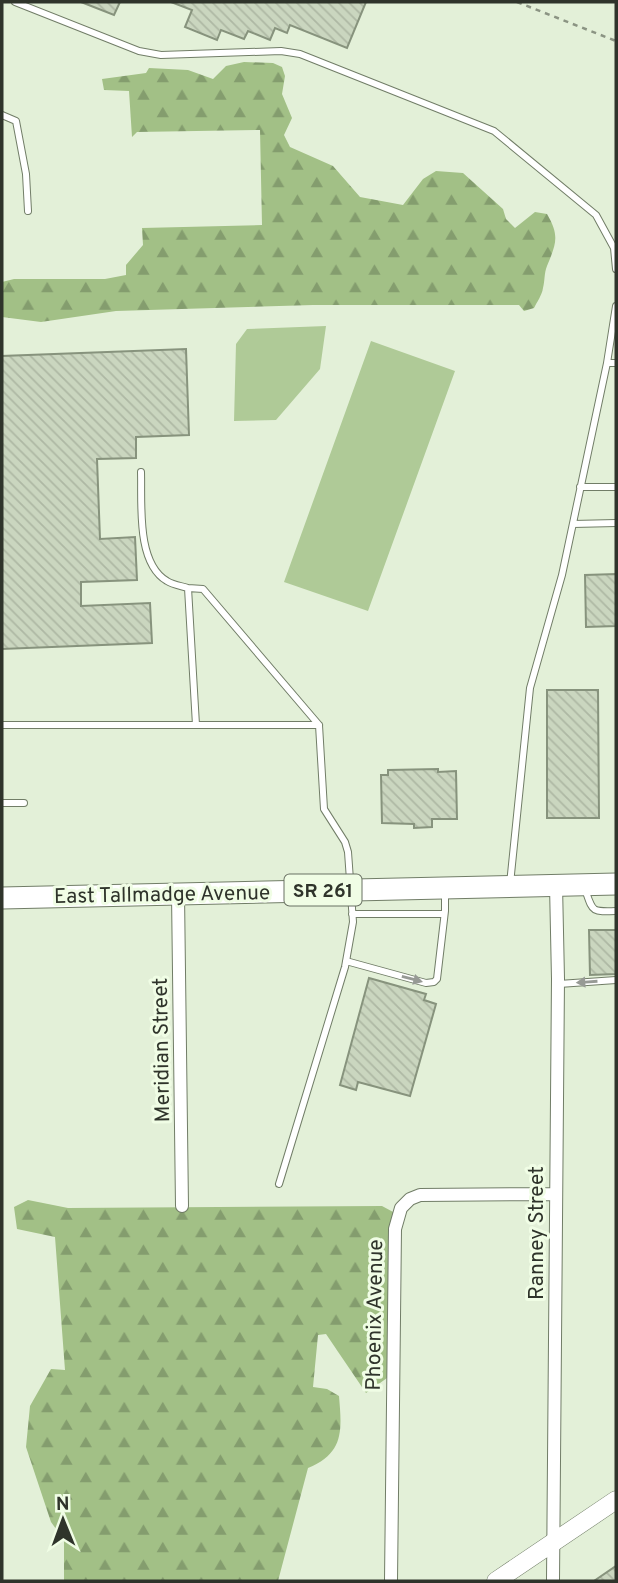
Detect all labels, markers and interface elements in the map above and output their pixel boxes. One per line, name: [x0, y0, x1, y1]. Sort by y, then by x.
road number: SR 261: [284, 874, 362, 906]
street label: East Tallmadge Avenue: [54, 880, 270, 911]
one-way arrow: [401, 974, 423, 985]
street label: Meridian Street: [148, 977, 177, 1123]
one-way arrow: [576, 977, 598, 988]
street label: Ranney Street: [524, 1166, 551, 1300]
street label: Phoenix Avenue: [361, 1239, 390, 1391]
north arrow: [28, 1485, 98, 1555]
text: N: [56, 1493, 70, 1517]

